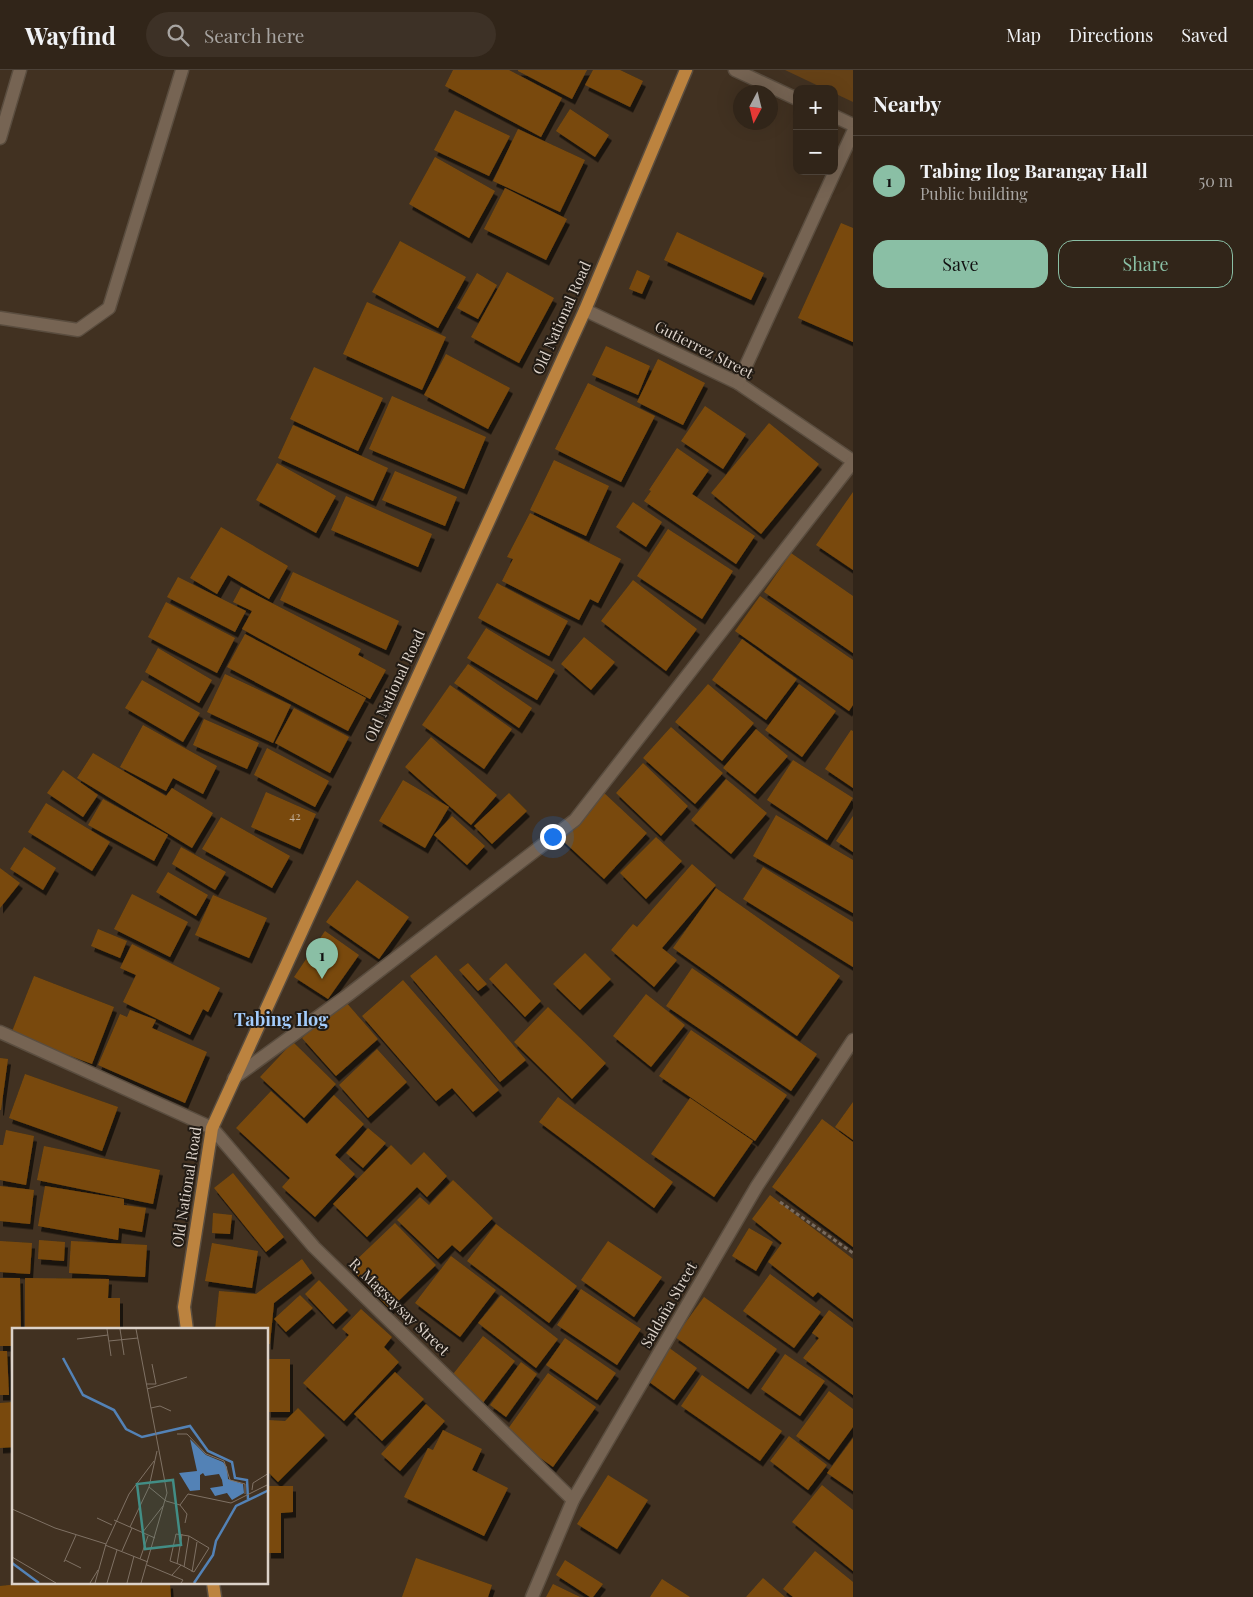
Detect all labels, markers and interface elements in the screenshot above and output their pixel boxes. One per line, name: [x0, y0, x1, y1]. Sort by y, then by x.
search box: [146, 12, 496, 57]
text: Wayfind: [25, 19, 116, 51]
icon: search: [164, 21, 192, 49]
text: Search here: [204, 22, 304, 48]
text: Map: [1006, 23, 1041, 47]
text: Directions: [1069, 23, 1153, 47]
text: Saved: [1181, 23, 1228, 47]
north arrow: [733, 85, 778, 130]
map controls: [793, 85, 838, 175]
button: +: [793, 85, 838, 130]
text: Nearby: [873, 89, 942, 117]
button: −: [793, 130, 838, 175]
text: Tabing Ilog Barangay Hall: [920, 157, 1148, 183]
text: 1: [886, 170, 892, 191]
text: 50 m: [1199, 170, 1233, 191]
text: Public building: [920, 183, 1028, 204]
button: Save: [873, 240, 1048, 288]
button: Share: [1058, 240, 1233, 288]
street label: Old National Road: [527, 258, 595, 377]
street label: Gutierrez Street: [652, 316, 758, 383]
street label: Old National Road: [359, 626, 429, 745]
house number: 42: [289, 807, 301, 823]
your location: [540, 824, 566, 850]
pin: 1: [306, 938, 338, 979]
district label: Tabing Ilog: [234, 1007, 328, 1031]
street label: Old National Road: [167, 1125, 205, 1249]
street label: R. Magsaysay Street: [345, 1253, 455, 1360]
street label: Saldaña Street: [635, 1257, 701, 1351]
inset map: [12, 1328, 269, 1584]

